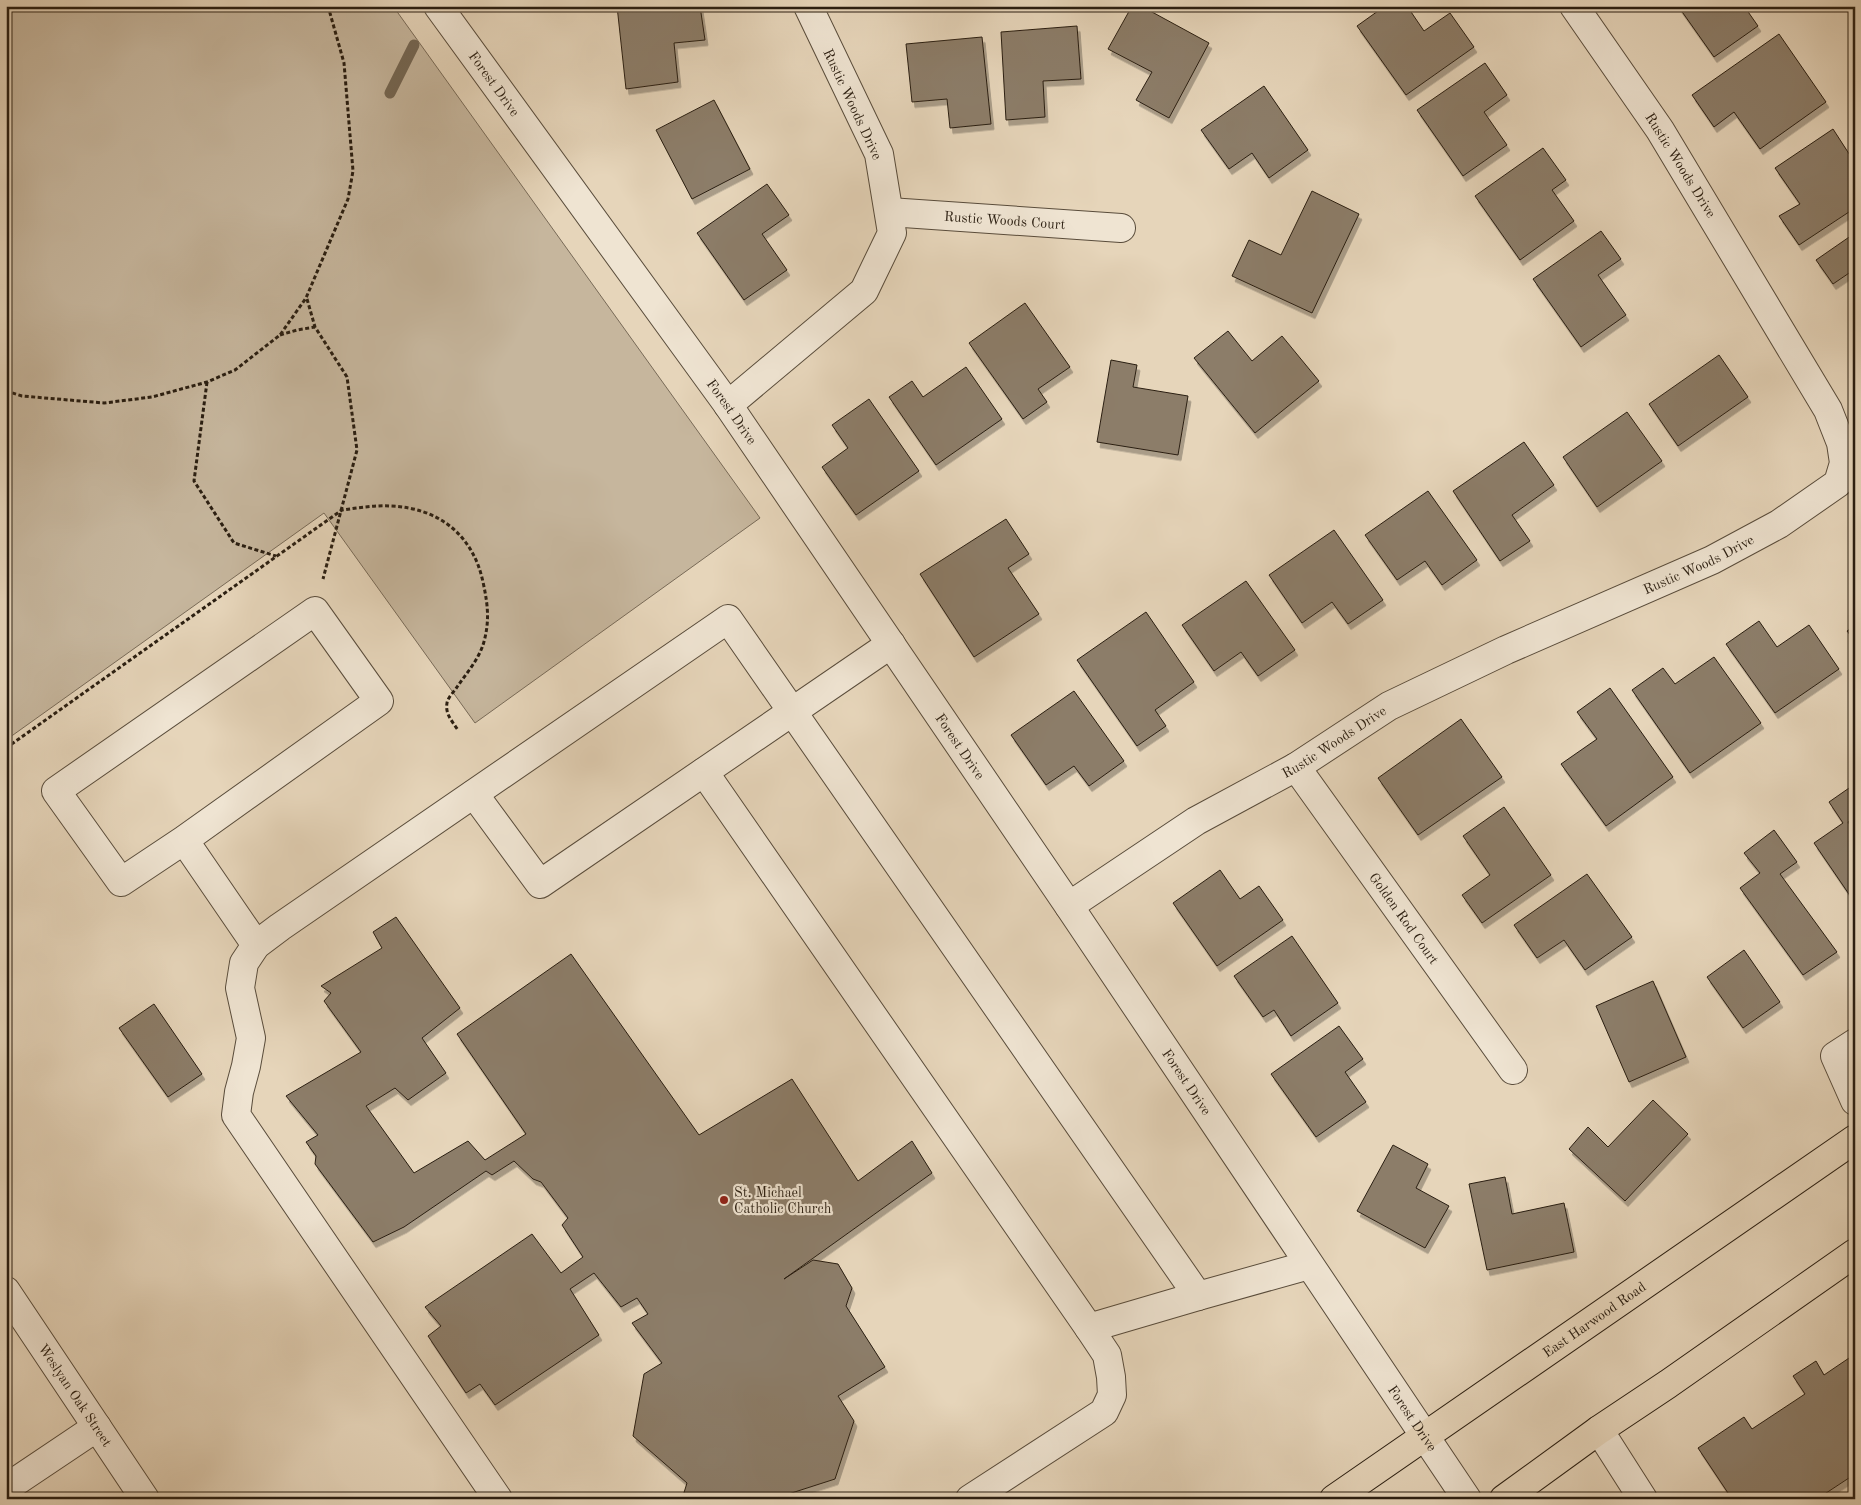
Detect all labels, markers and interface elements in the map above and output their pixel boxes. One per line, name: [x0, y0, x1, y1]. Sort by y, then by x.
street label: Rustic Woods Drive: [820, 47, 884, 162]
street label: Forest Drive: [466, 49, 522, 119]
street label: Rustic Woods Drive: [1642, 111, 1718, 220]
street label: Rustic Woods Court: [944, 210, 1066, 232]
street label: Forest Drive: [704, 377, 759, 447]
street label: Rustic Woods Drive: [1641, 533, 1756, 597]
street label: Rustic Woods Drive: [1280, 704, 1389, 781]
street label: Forest Drive: [932, 711, 987, 782]
street label: Golden Rod Court: [1366, 871, 1441, 967]
street label: Forest Drive: [1159, 1047, 1213, 1118]
place label: St. Michael Catholic Church: [734, 1186, 832, 1216]
marker: St. Michael Catholic Church: [718, 1194, 730, 1206]
street label: East Harwood Road: [1540, 1280, 1649, 1361]
street label: Weslyan Oak Street: [35, 1342, 114, 1450]
street label: Forest Drive: [1385, 1383, 1439, 1454]

